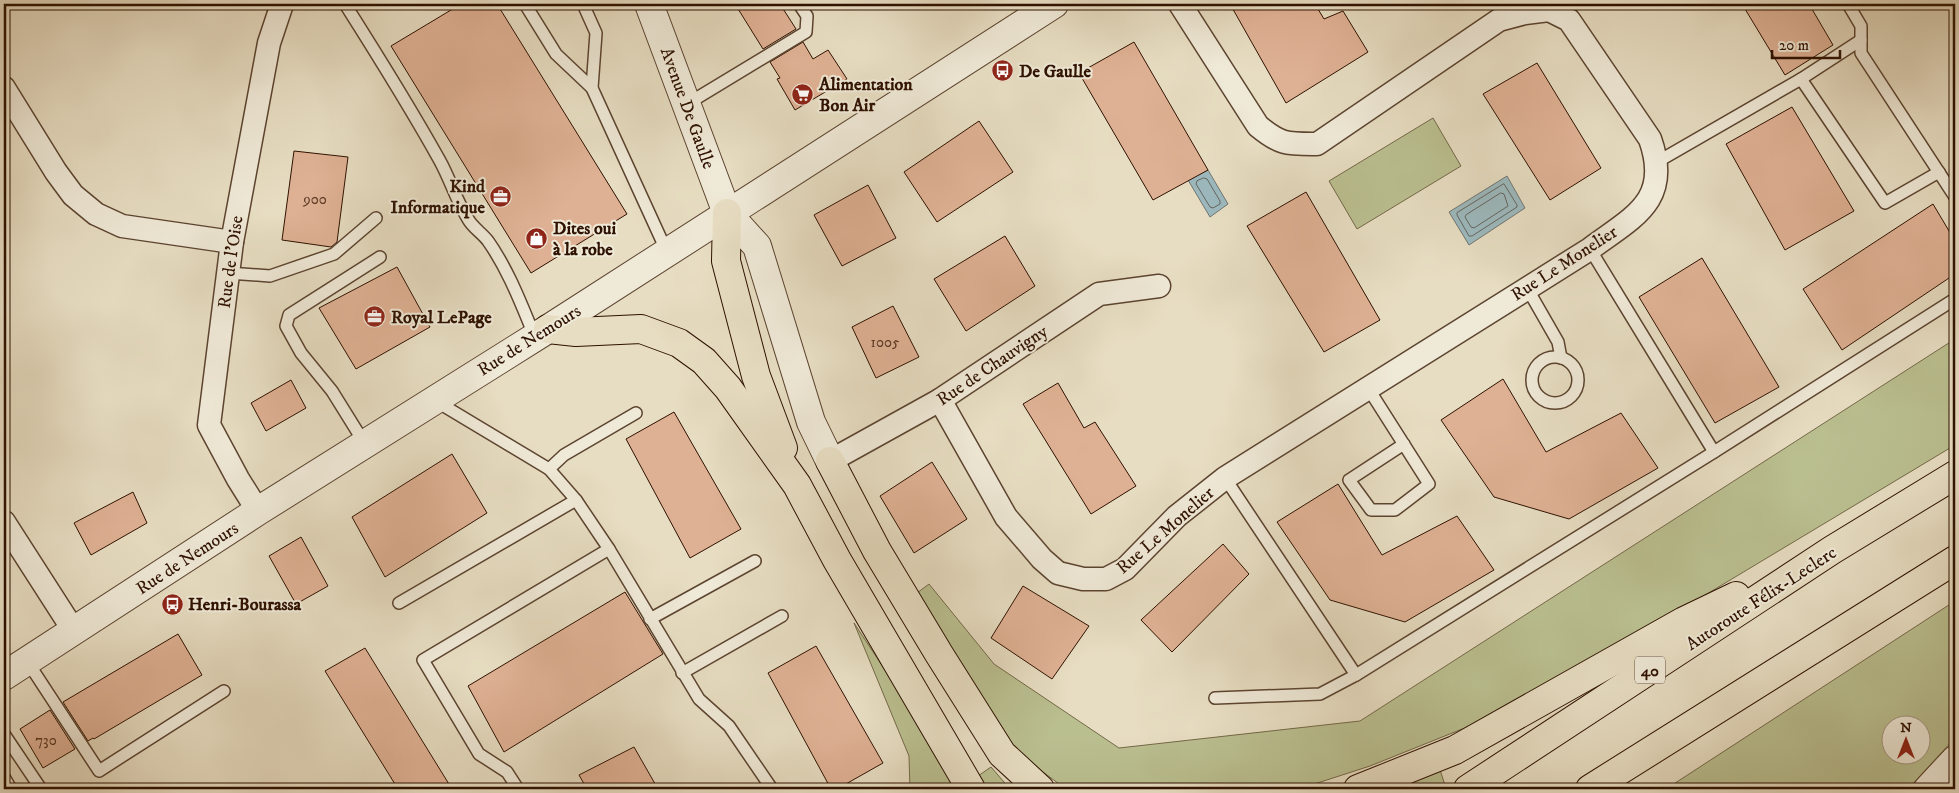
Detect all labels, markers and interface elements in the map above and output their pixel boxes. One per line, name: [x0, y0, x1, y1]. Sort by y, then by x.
scale bar: [1772, 28, 1839, 60]
text: 20 m: [1779, 36, 1809, 55]
street label: Avenue De Gaulle: [655, 45, 719, 172]
bus stop icon: De Gaulle: [991, 59, 1015, 83]
place label: De Gaulle: [1019, 61, 1091, 83]
place label: Alimentation Bon Air: [818, 74, 913, 117]
supermarket icon: Alimentation Bon Air: [791, 82, 815, 106]
place label: Kind Informatique: [391, 176, 486, 219]
office icon: Kind Informatique: [489, 184, 513, 208]
house number: 900: [302, 190, 327, 209]
street label: Rue de l'Oise: [214, 214, 248, 310]
place label: Dites oui à la robe: [553, 218, 617, 261]
street label: Rue Le Monelier: [1507, 221, 1622, 306]
shop icon: Dites oui à la robe: [525, 226, 549, 250]
street label: Rue de Nemours: [474, 300, 585, 381]
office icon: Royal LePage: [363, 305, 387, 329]
place label: Royal LePage: [391, 307, 492, 329]
street label: Rue de Chauvigny: [933, 320, 1053, 411]
house number: 1005: [870, 333, 900, 352]
street label: Rue Le Monelier: [1112, 482, 1219, 579]
street label: Rue de Nemours: [132, 518, 243, 600]
street label: Autoroute Félix-Leclerc: [1682, 542, 1841, 656]
bus stop icon: Henri-Bourassa: [160, 592, 184, 616]
place label: Henri-Bourassa: [188, 594, 302, 616]
road number: 40: [1635, 656, 1665, 684]
north arrow: [1882, 716, 1932, 766]
text: N: [1900, 719, 1912, 737]
house number: 730: [35, 731, 57, 750]

